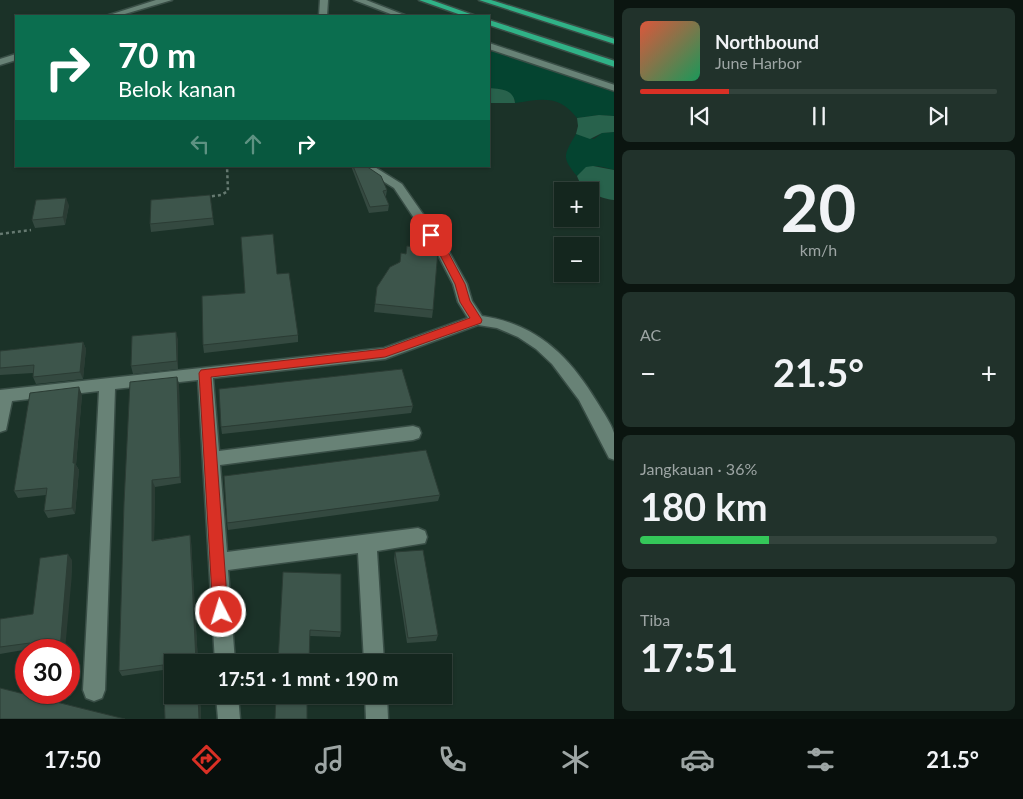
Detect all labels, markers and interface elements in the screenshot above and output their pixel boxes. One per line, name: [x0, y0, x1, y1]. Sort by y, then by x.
text: Northbound: [715, 30, 819, 53]
text: 70 m: [118, 33, 196, 75]
icon: right: [35, 35, 100, 100]
text: June Harbor: [715, 53, 802, 72]
text: Belok kanan: [118, 75, 236, 102]
icon: previous: [686, 102, 714, 130]
icon: pause: [805, 102, 833, 130]
icon: next: [924, 102, 952, 130]
icon: left: [186, 130, 214, 158]
icon: ahead: [239, 130, 267, 158]
icon: right: [292, 130, 320, 158]
text: 20: [781, 168, 856, 246]
map controls: [554, 182, 599, 282]
button: +: [554, 182, 599, 227]
pin: [410, 214, 452, 256]
icon: arrive: [417, 221, 445, 249]
button: −: [554, 237, 599, 282]
text: km/h: [800, 240, 837, 259]
text: AC: [640, 325, 661, 344]
text: 21.5°: [773, 349, 864, 395]
text: −: [640, 356, 656, 390]
text: +: [981, 356, 997, 390]
text: Jangkauan · 36%: [640, 459, 757, 478]
text: 180 km: [640, 483, 768, 529]
position arrow: [194, 585, 246, 637]
text: Tiba: [640, 610, 670, 629]
text: 17:51: [640, 634, 738, 680]
speed limit sign: 30: [15, 639, 80, 704]
text: 17:51 · 1 mnt · 190 m: [218, 667, 398, 690]
icon: directions: [189, 742, 224, 777]
icon: music: [312, 742, 347, 777]
icon: phone: [435, 742, 470, 777]
icon: climate: [558, 742, 593, 777]
icon: car: [680, 742, 715, 777]
icon: filters: [803, 742, 838, 777]
text: 17:50: [44, 746, 101, 773]
text: 21.5°: [926, 746, 979, 773]

